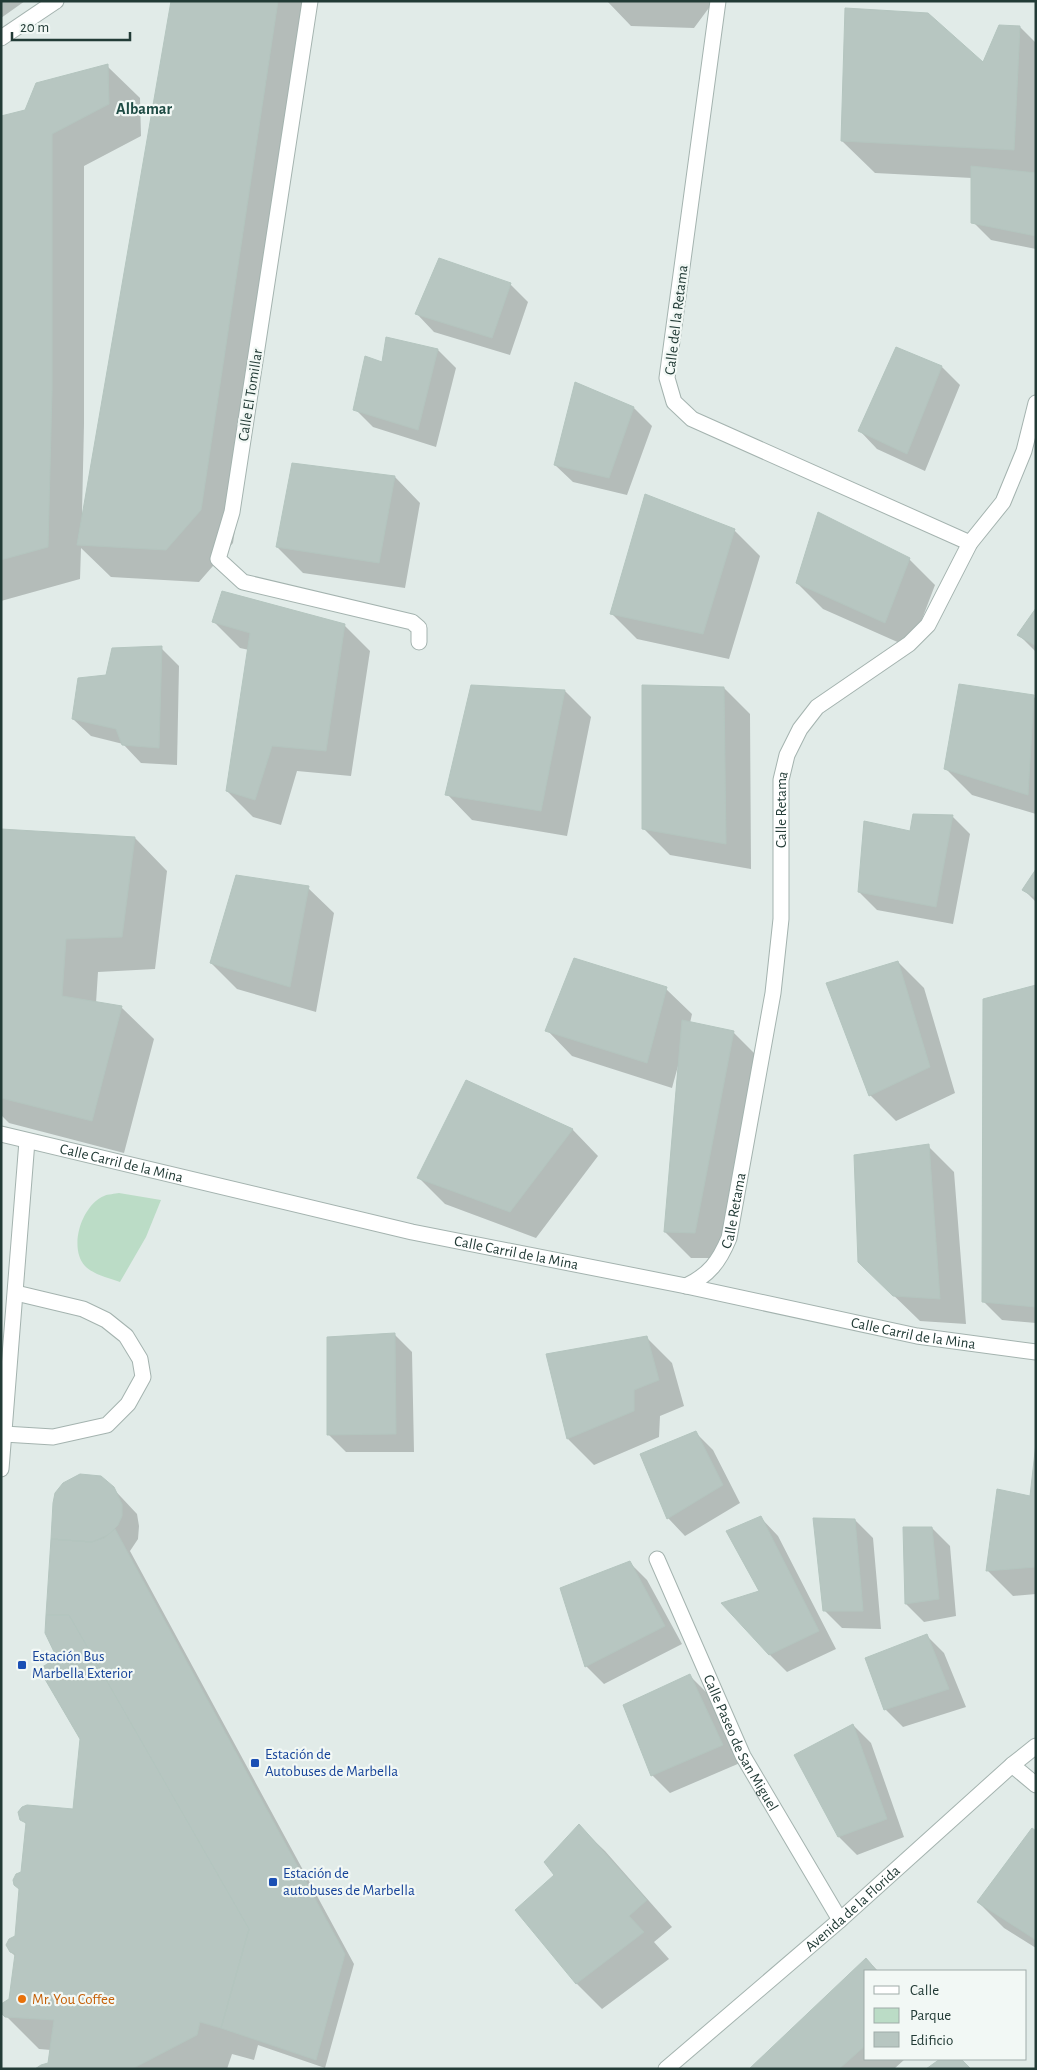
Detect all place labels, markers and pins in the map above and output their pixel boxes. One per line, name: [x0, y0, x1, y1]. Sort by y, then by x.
place label: Estación Bus Marbella Exterior: [32, 1649, 133, 1681]
marker: Estación Bus Marbella Exterior: [16, 1659, 28, 1671]
place label: Estación de Autobuses de Marbella: [265, 1747, 398, 1779]
marker: Estación de Autobuses de Marbella: [249, 1757, 261, 1769]
place label: Estación de autobuses de Marbella: [283, 1866, 415, 1898]
marker: Estación de autobuses de Marbella: [267, 1876, 279, 1888]
place label: Mr. You Coffee: [32, 1992, 115, 2007]
marker: Mr. You Coffee: [16, 1993, 28, 2005]

